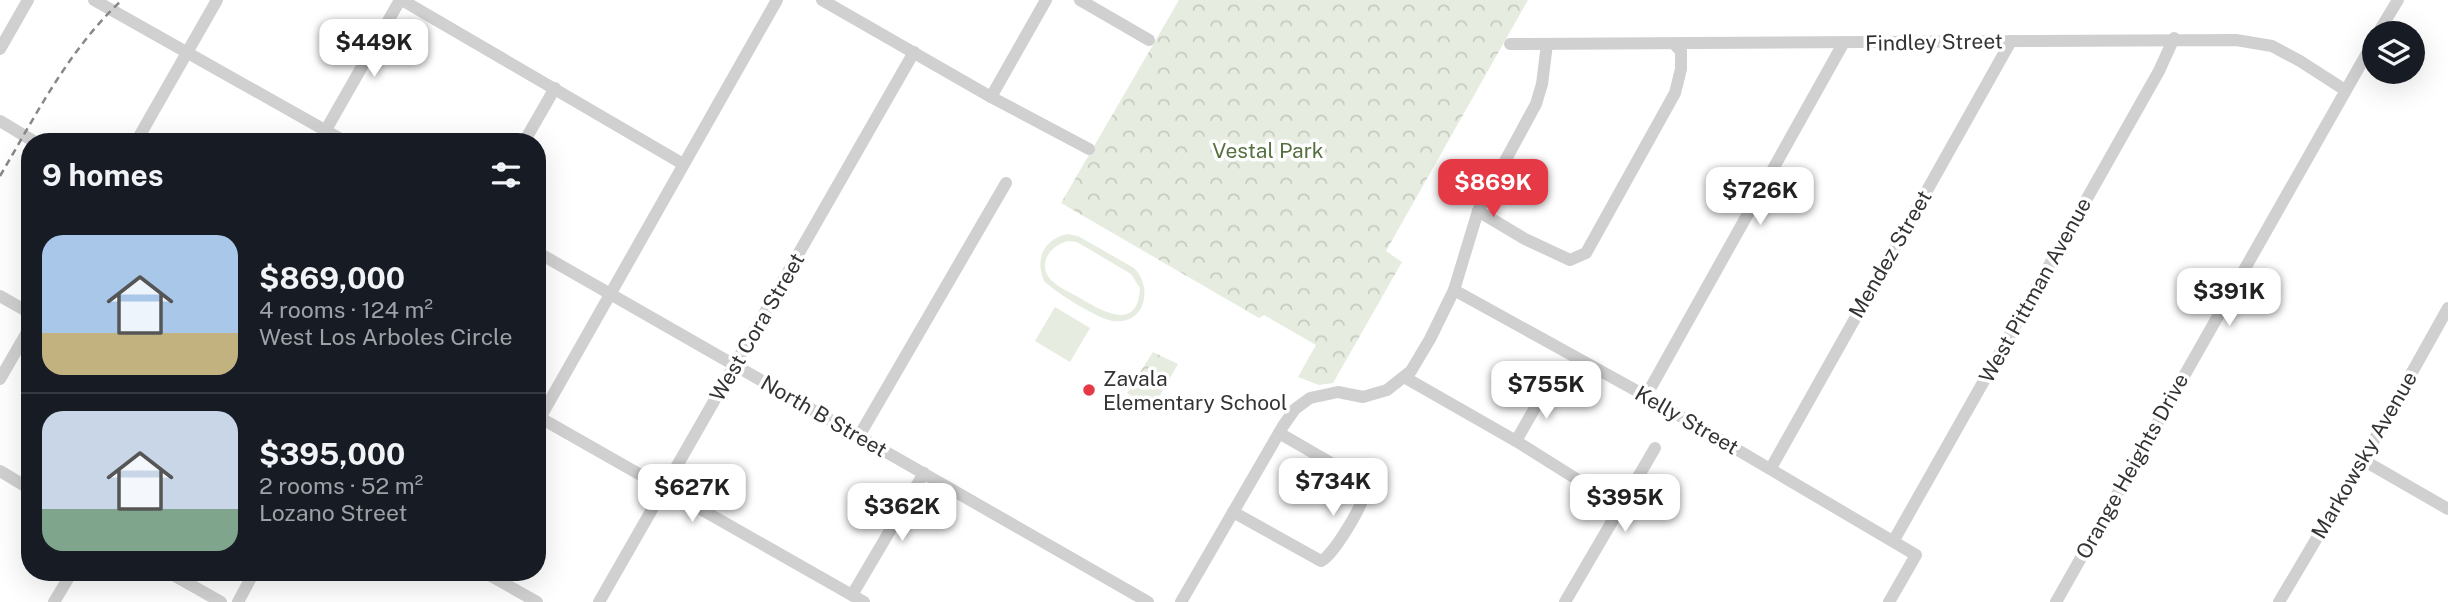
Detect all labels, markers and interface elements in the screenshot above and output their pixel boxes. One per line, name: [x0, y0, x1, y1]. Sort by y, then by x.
pin: $449K: [325, 20, 423, 79]
map controls: [2362, 21, 2425, 84]
button: layers: [2362, 21, 2425, 84]
text: $449K: [335, 28, 413, 55]
street label: Findley Street: [1865, 28, 2003, 56]
park label: Vestal Park: [1212, 138, 1324, 163]
icon: filters: [487, 156, 525, 194]
text: 9 homes: [42, 157, 164, 193]
pin: $869K: [1444, 160, 1542, 219]
text: $869K: [1454, 168, 1532, 195]
pin: $726K: [1711, 168, 1809, 227]
text: $726K: [1722, 176, 1798, 203]
street label: Mendez Street: [1843, 186, 1937, 322]
street label: West Pittman Avenue: [1974, 193, 2096, 387]
street label: West Cora Street: [704, 249, 810, 405]
text: $869,000: [259, 260, 405, 296]
icon: home: [98, 263, 182, 347]
pin: $391K: [2180, 268, 2278, 328]
text: $391K: [2193, 277, 2265, 304]
text: 4 rooms · 124 m²: [259, 296, 433, 323]
text: West Los Arboles Circle: [259, 323, 512, 350]
pin: $755K: [1497, 362, 1595, 421]
place label: Zavala Elementary School: [1103, 366, 1287, 415]
street label: Markowsky Avenue: [2306, 367, 2422, 543]
street label: Orange Heights Drive: [2071, 369, 2193, 563]
street label: North B Street: [757, 370, 891, 462]
text: $755K: [1507, 370, 1585, 397]
street label: Kelly Street: [1631, 380, 1743, 460]
marker: Zavala Elementary School: [1081, 382, 1097, 398]
text: $395,000: [259, 436, 405, 472]
icon: home: [98, 439, 182, 523]
pin: $734K: [1284, 458, 1382, 518]
pin: $627K: [643, 464, 741, 524]
text: $734K: [1295, 467, 1371, 494]
text: 2 rooms · 52 m²: [259, 472, 423, 499]
text: $627K: [654, 473, 730, 500]
pin: $395K: [1576, 475, 1674, 534]
text: $395K: [1586, 483, 1664, 510]
pin: $362K: [853, 484, 951, 543]
text: $362K: [863, 492, 941, 519]
text: Lozano Street: [259, 499, 407, 526]

